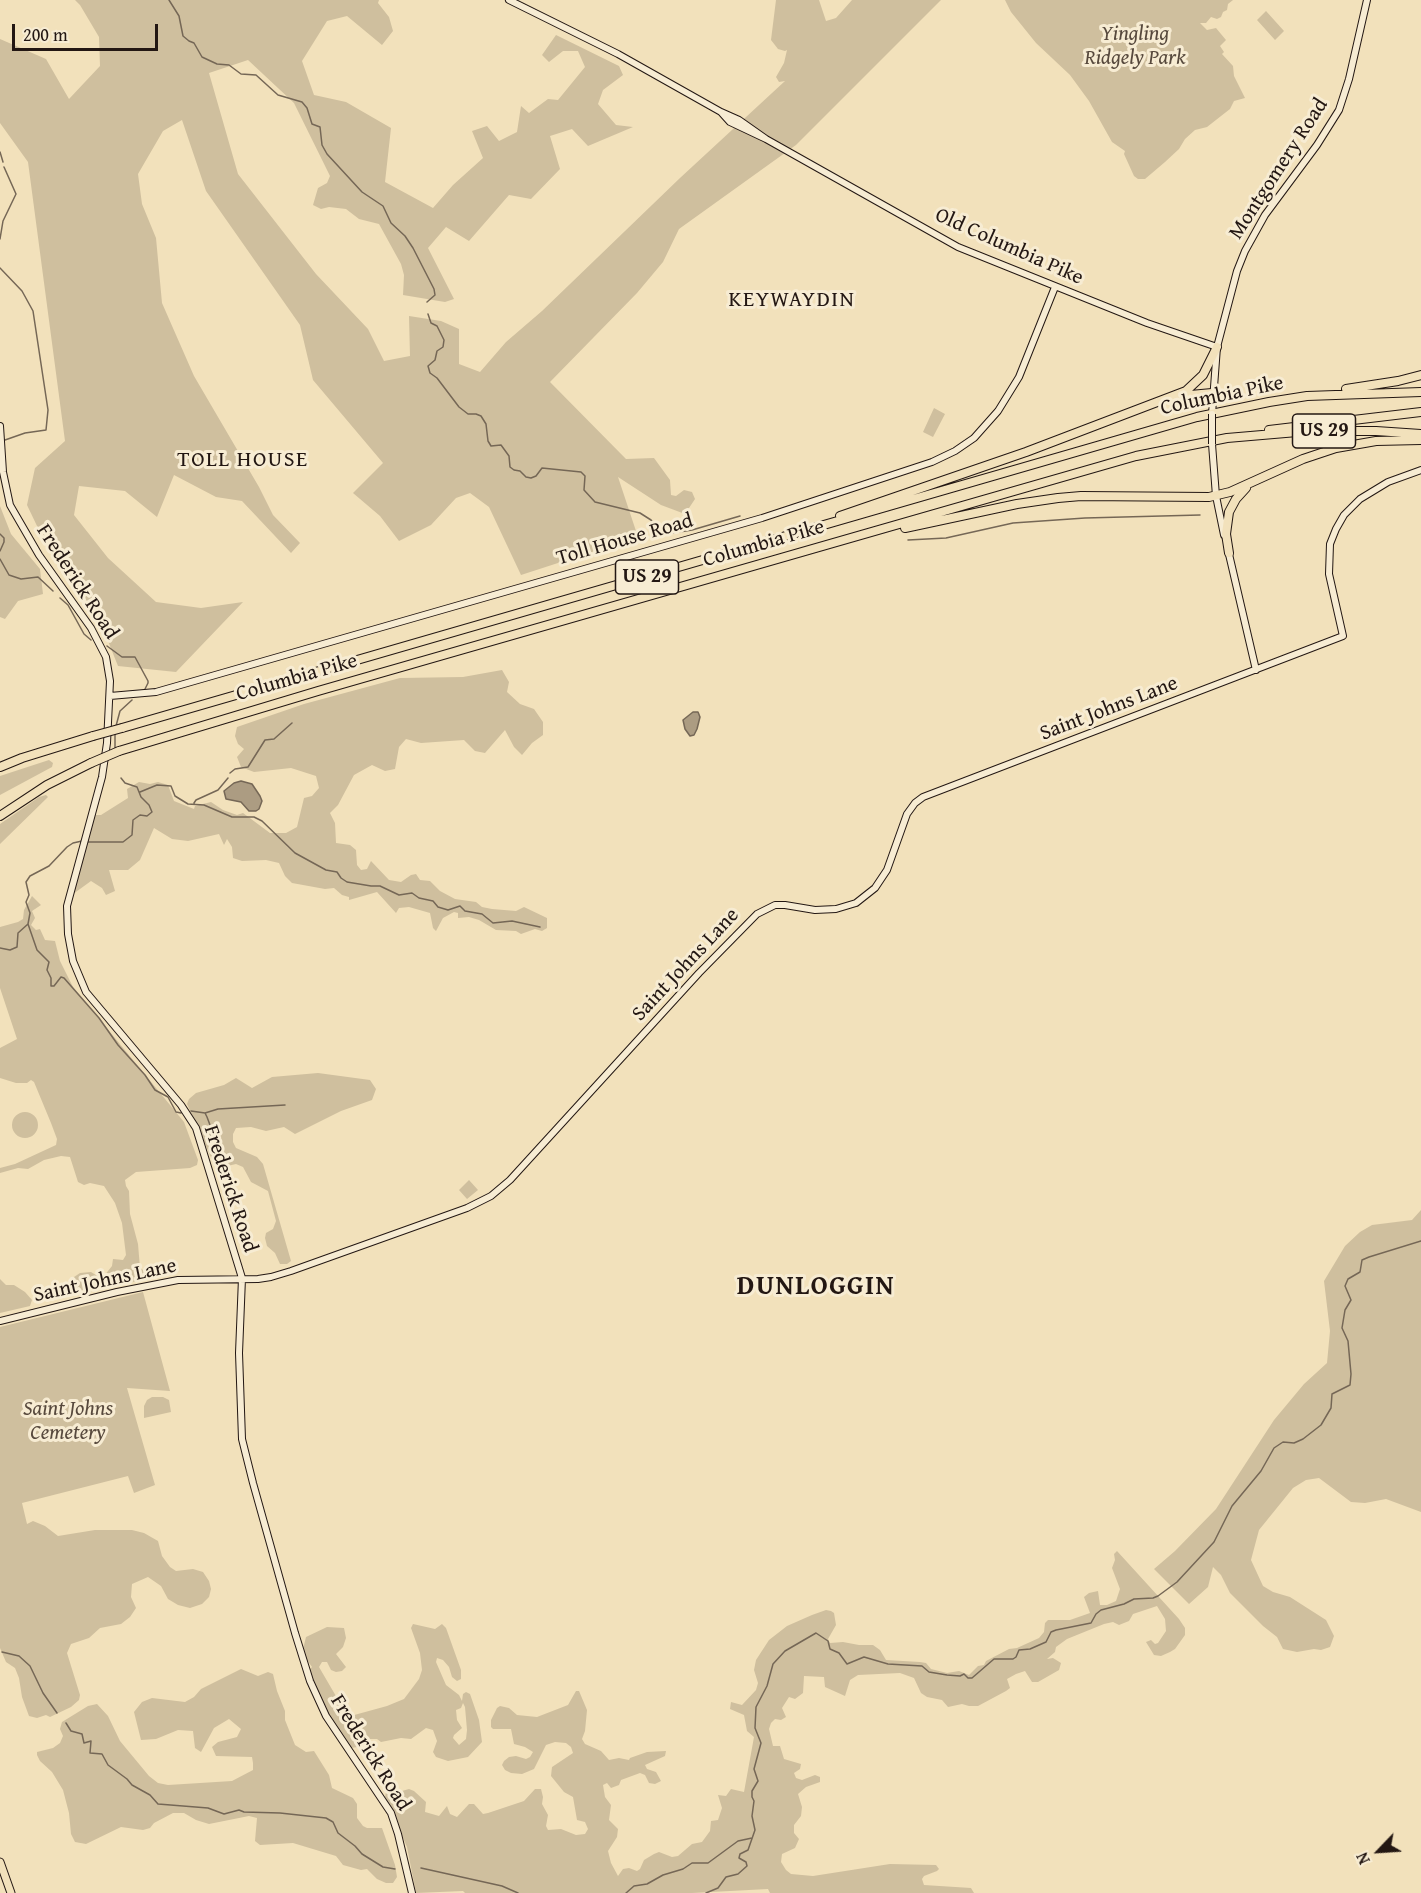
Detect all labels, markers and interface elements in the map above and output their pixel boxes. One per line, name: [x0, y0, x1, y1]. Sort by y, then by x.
scale bar: [15, 12, 160, 50]
text: 200 m: [23, 21, 68, 48]
park label: Yingling Ridgely Park: [1084, 22, 1186, 72]
street label: Montgomery Road: [1224, 94, 1334, 244]
street label: Old Columbia Pike: [931, 203, 1087, 291]
district label: KEYWAYDIN: [729, 287, 855, 313]
street label: Columbia Pike: [1158, 371, 1286, 421]
road number: US 29: [1292, 414, 1356, 448]
district label: TOLL HOUSE: [177, 447, 309, 473]
street label: Toll House Road: [554, 508, 696, 572]
street label: Columbia Pike: [700, 515, 828, 573]
street label: Frederick Road: [30, 520, 124, 644]
road number: US 29: [616, 560, 678, 594]
street label: Columbia Pike: [233, 649, 361, 707]
street label: Saint Johns Lane: [1037, 671, 1181, 747]
street label: Saint Johns Lane: [627, 903, 745, 1027]
street label: Frederick Road: [198, 1122, 262, 1256]
street label: Saint Johns Lane: [31, 1254, 179, 1308]
district label: DUNLOGGIN: [737, 1271, 895, 1303]
park label: Saint Johns Cemetery: [23, 1397, 113, 1447]
street label: Frederick Road: [324, 1690, 416, 1816]
north arrow: [1349, 1821, 1409, 1881]
text: N: [1350, 1849, 1376, 1869]

